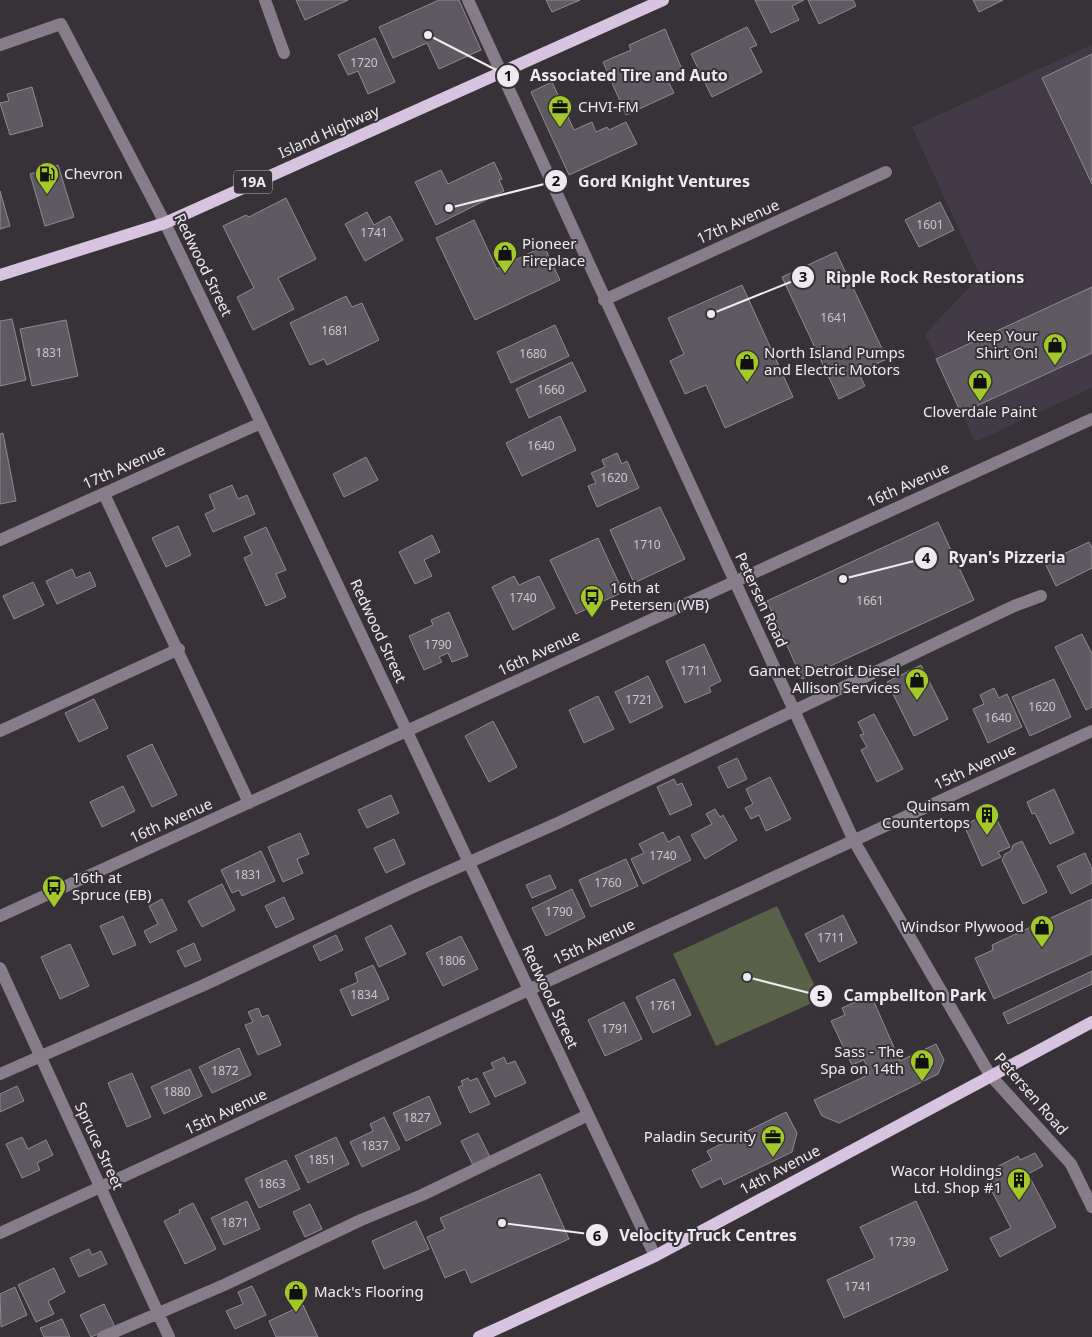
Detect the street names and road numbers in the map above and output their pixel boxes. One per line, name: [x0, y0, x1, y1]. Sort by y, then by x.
street label: Island Highway: [275, 100, 382, 162]
road number: 19A: [234, 170, 272, 193]
street label: 17th Avenue: [693, 194, 782, 248]
street label: Redwood Street: [170, 210, 238, 320]
street label: 17th Avenue: [79, 439, 168, 493]
street label: 16th Avenue: [863, 457, 952, 511]
street label: Petersen Road: [731, 549, 793, 650]
street label: Redwood Street: [346, 576, 412, 686]
street label: 16th Avenue: [494, 624, 583, 680]
street label: 15th Avenue: [930, 738, 1019, 794]
street label: 16th Avenue: [126, 793, 215, 847]
street label: 15th Avenue: [549, 913, 638, 969]
street label: Redwood Street: [518, 942, 584, 1052]
street label: Petersen Road: [991, 1048, 1073, 1139]
street label: 15th Avenue: [181, 1083, 270, 1139]
street label: Spruce Street: [71, 1099, 129, 1193]
street label: 14th Avenue: [736, 1140, 823, 1199]

